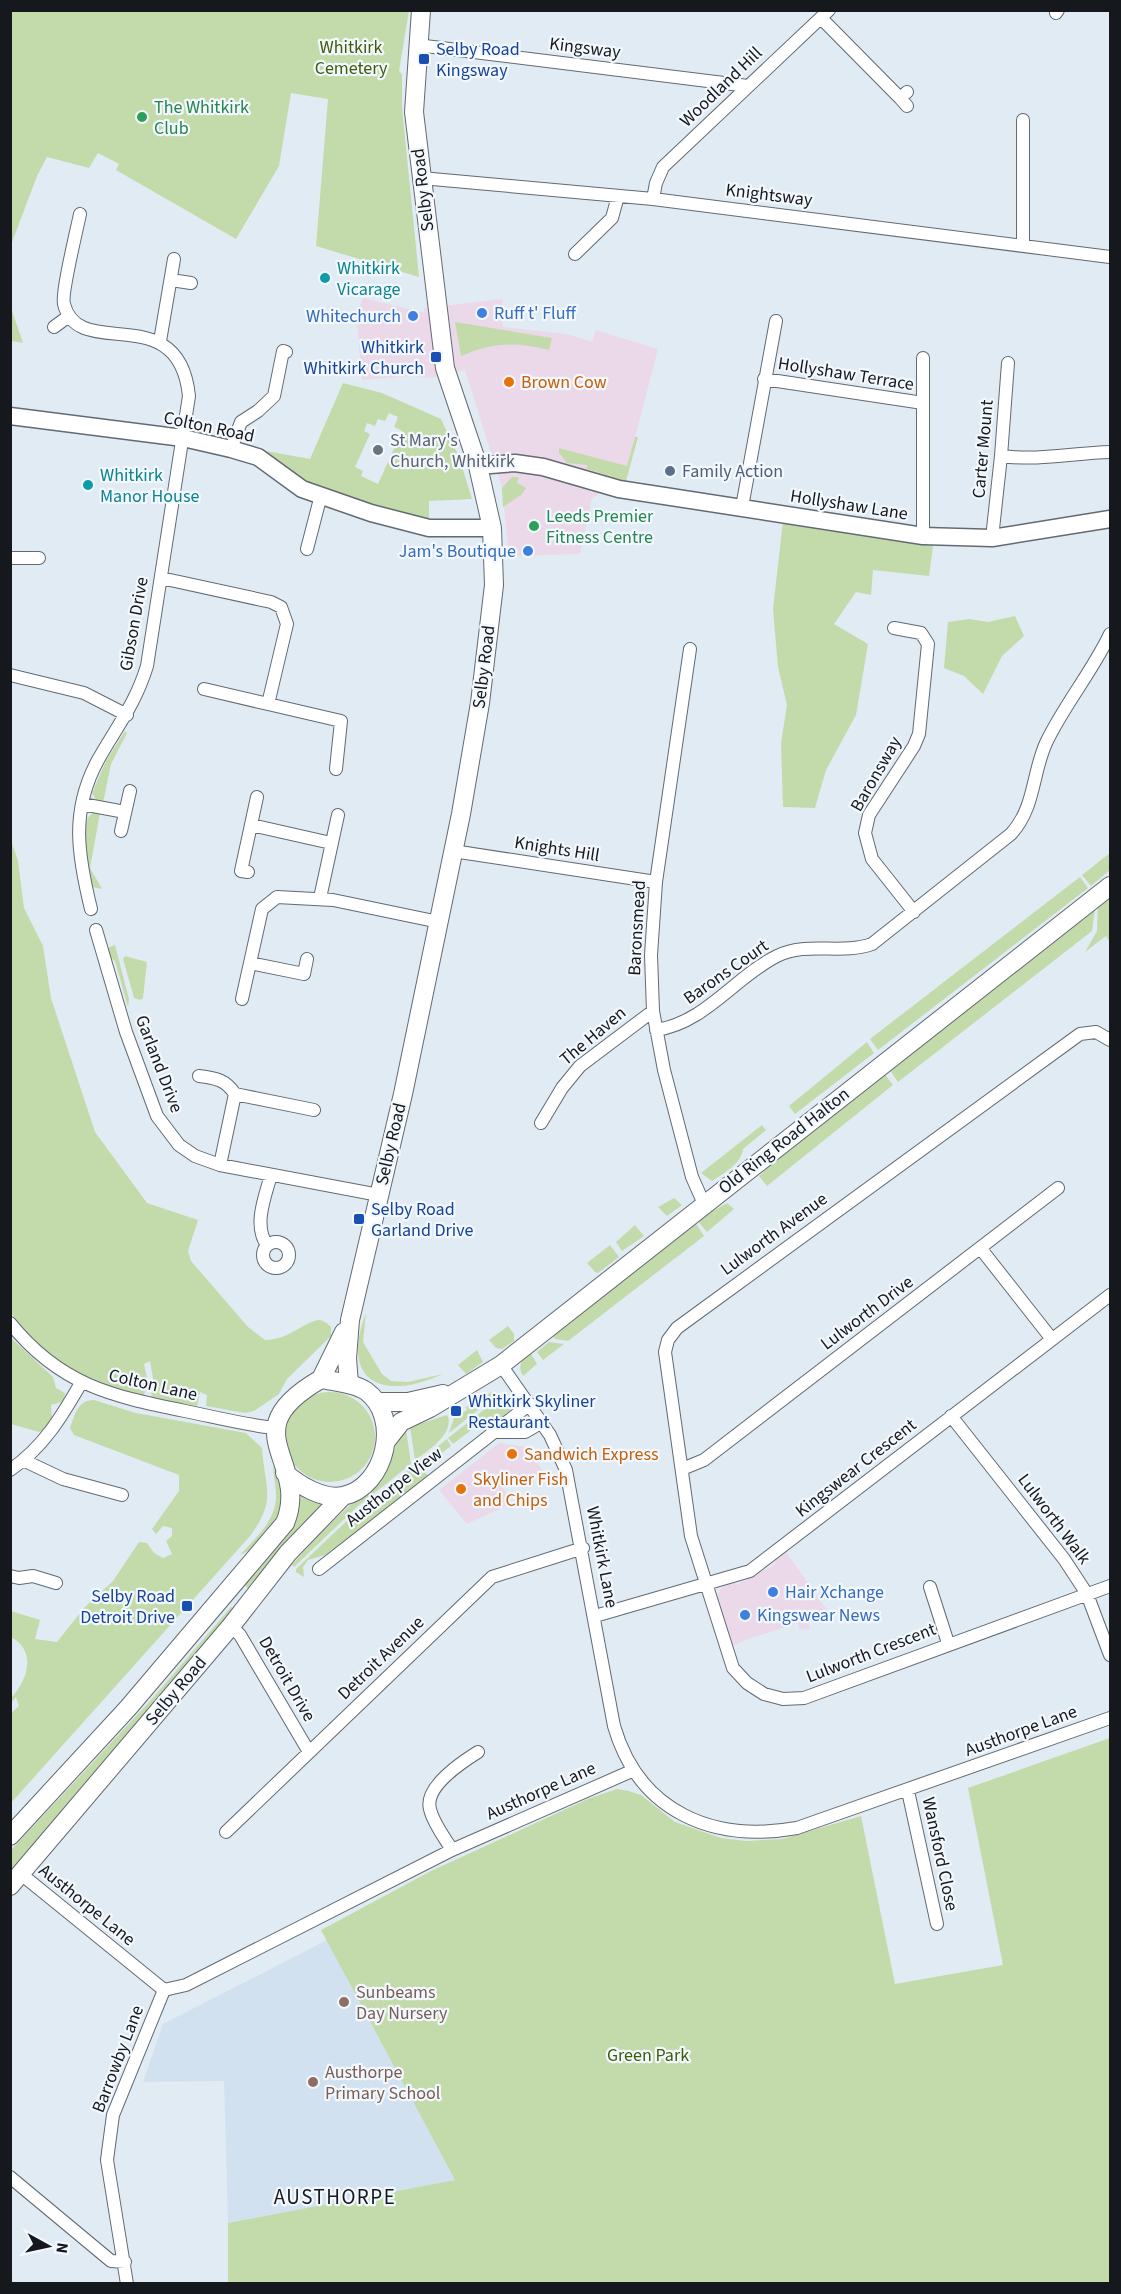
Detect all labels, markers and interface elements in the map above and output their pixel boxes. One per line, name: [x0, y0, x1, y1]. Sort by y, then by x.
street label: Kingsway: [548, 31, 623, 65]
park label: Whitkirk Cemetery: [315, 35, 388, 81]
place label: Selby Road Kingsway: [436, 37, 520, 83]
street label: Woodland Hill: [674, 41, 768, 133]
marker: Selby Road Kingsway: [417, 52, 431, 66]
place label: The Whitkirk Club: [154, 95, 249, 141]
marker: The Whitkirk Club: [135, 110, 149, 124]
street label: Selby Road: [405, 147, 441, 233]
street label: Knightsway: [724, 177, 814, 213]
place label: Whitkirk Vicarage: [337, 256, 401, 302]
marker: Whitkirk Vicarage: [318, 271, 332, 285]
place label: Ruff t' Fluff: [494, 301, 576, 326]
place label: Whitechurch: [306, 304, 401, 329]
marker: Ruff t' Fluff: [475, 306, 489, 320]
marker: Whitechurch: [406, 309, 420, 323]
place label: Whitkirk Whitkirk Church: [304, 335, 424, 381]
marker: Whitkirk Whitkirk Church: [429, 350, 443, 364]
street label: Hollyshaw Terrace: [776, 351, 916, 397]
place label: Brown Cow: [521, 370, 607, 395]
marker: Brown Cow: [502, 375, 516, 389]
street label: Carter Mount: [966, 399, 1000, 499]
street label: Colton Road: [161, 405, 257, 449]
place label: St Mary's Church, Whitkirk: [390, 428, 515, 474]
marker: St Mary's Church, Whitkirk: [371, 443, 385, 457]
place label: Family Action: [682, 459, 783, 484]
place label: Whitkirk Manor House: [100, 463, 199, 509]
marker: Family Action: [663, 464, 677, 478]
marker: Whitkirk Manor House: [81, 478, 95, 492]
street label: Hollyshaw Lane: [788, 483, 910, 527]
place label: Leeds Premier Fitness Centre: [546, 504, 654, 550]
marker: Leeds Premier Fitness Centre: [527, 519, 541, 533]
place label: Jam's Boutique: [399, 539, 516, 564]
marker: Jam's Boutique: [521, 544, 535, 558]
street label: Gibson Drive: [113, 575, 155, 673]
street label: Selby Road: [466, 624, 502, 710]
street label: Baronsway: [844, 731, 908, 816]
street label: Knights Hill: [513, 830, 601, 868]
street label: Baronsmead: [622, 880, 652, 976]
street label: Barons Court: [678, 933, 774, 1011]
street label: The Haven: [554, 1001, 632, 1071]
street label: Garland Drive: [129, 1012, 189, 1116]
street label: Old Ring Road Halton: [713, 1082, 855, 1200]
street label: Selby Road: [369, 1100, 413, 1188]
street label: Lulworth Avenue: [715, 1187, 833, 1281]
place label: Selby Road Garland Drive: [371, 1197, 474, 1243]
marker: Selby Road Garland Drive: [352, 1212, 366, 1226]
street label: Lulworth Drive: [815, 1270, 919, 1356]
street label: Colton Lane: [106, 1363, 200, 1407]
place label: Whitkirk Skyliner Restaurant: [468, 1389, 596, 1435]
marker: Whitkirk Skyliner Restaurant: [449, 1404, 463, 1418]
street label: Kingswear Crescent: [790, 1413, 922, 1523]
street label: Austhorpe View: [340, 1441, 448, 1533]
place label: Sandwich Express: [524, 1442, 659, 1467]
marker: Sandwich Express: [505, 1447, 519, 1461]
place label: Skyliner Fish and Chips: [473, 1467, 568, 1513]
street label: Lulworth Walk: [1012, 1468, 1096, 1570]
marker: Skyliner Fish and Chips: [454, 1482, 468, 1496]
street label: Whitkirk Lane: [580, 1504, 624, 1610]
place label: Hair Xchange: [785, 1580, 884, 1605]
place label: Selby Road Detroit Drive: [80, 1584, 175, 1630]
marker: Hair Xchange: [766, 1585, 780, 1599]
marker: Selby Road Detroit Drive: [180, 1599, 194, 1613]
place label: Kingswear News: [757, 1603, 880, 1628]
marker: Kingswear News: [738, 1608, 752, 1622]
street label: Detroit Avenue: [332, 1610, 430, 1706]
street label: Lulworth Crescent: [803, 1617, 939, 1689]
street label: Detroit Drive: [252, 1632, 322, 1726]
street label: Selby Road: [140, 1651, 212, 1731]
street label: Austhorpe Lane: [961, 1699, 1081, 1763]
street label: Austhorpe Lane: [482, 1756, 600, 1826]
street label: Wansford Close: [916, 1795, 964, 1913]
street label: Austhorpe Lane: [33, 1858, 141, 1952]
place label: Sunbeams Day Nursery: [356, 1980, 448, 2026]
marker: Sunbeams Day Nursery: [337, 1995, 351, 2009]
street label: Barrowby Lane: [86, 2002, 150, 2116]
park label: Green Park: [607, 2043, 689, 2068]
place label: Austhorpe Primary School: [325, 2060, 440, 2106]
marker: Austhorpe Primary School: [306, 2075, 320, 2089]
district label: AUSTHORPE: [274, 2182, 396, 2212]
north arrow: [18, 2216, 78, 2276]
text: N: [50, 2241, 73, 2255]

